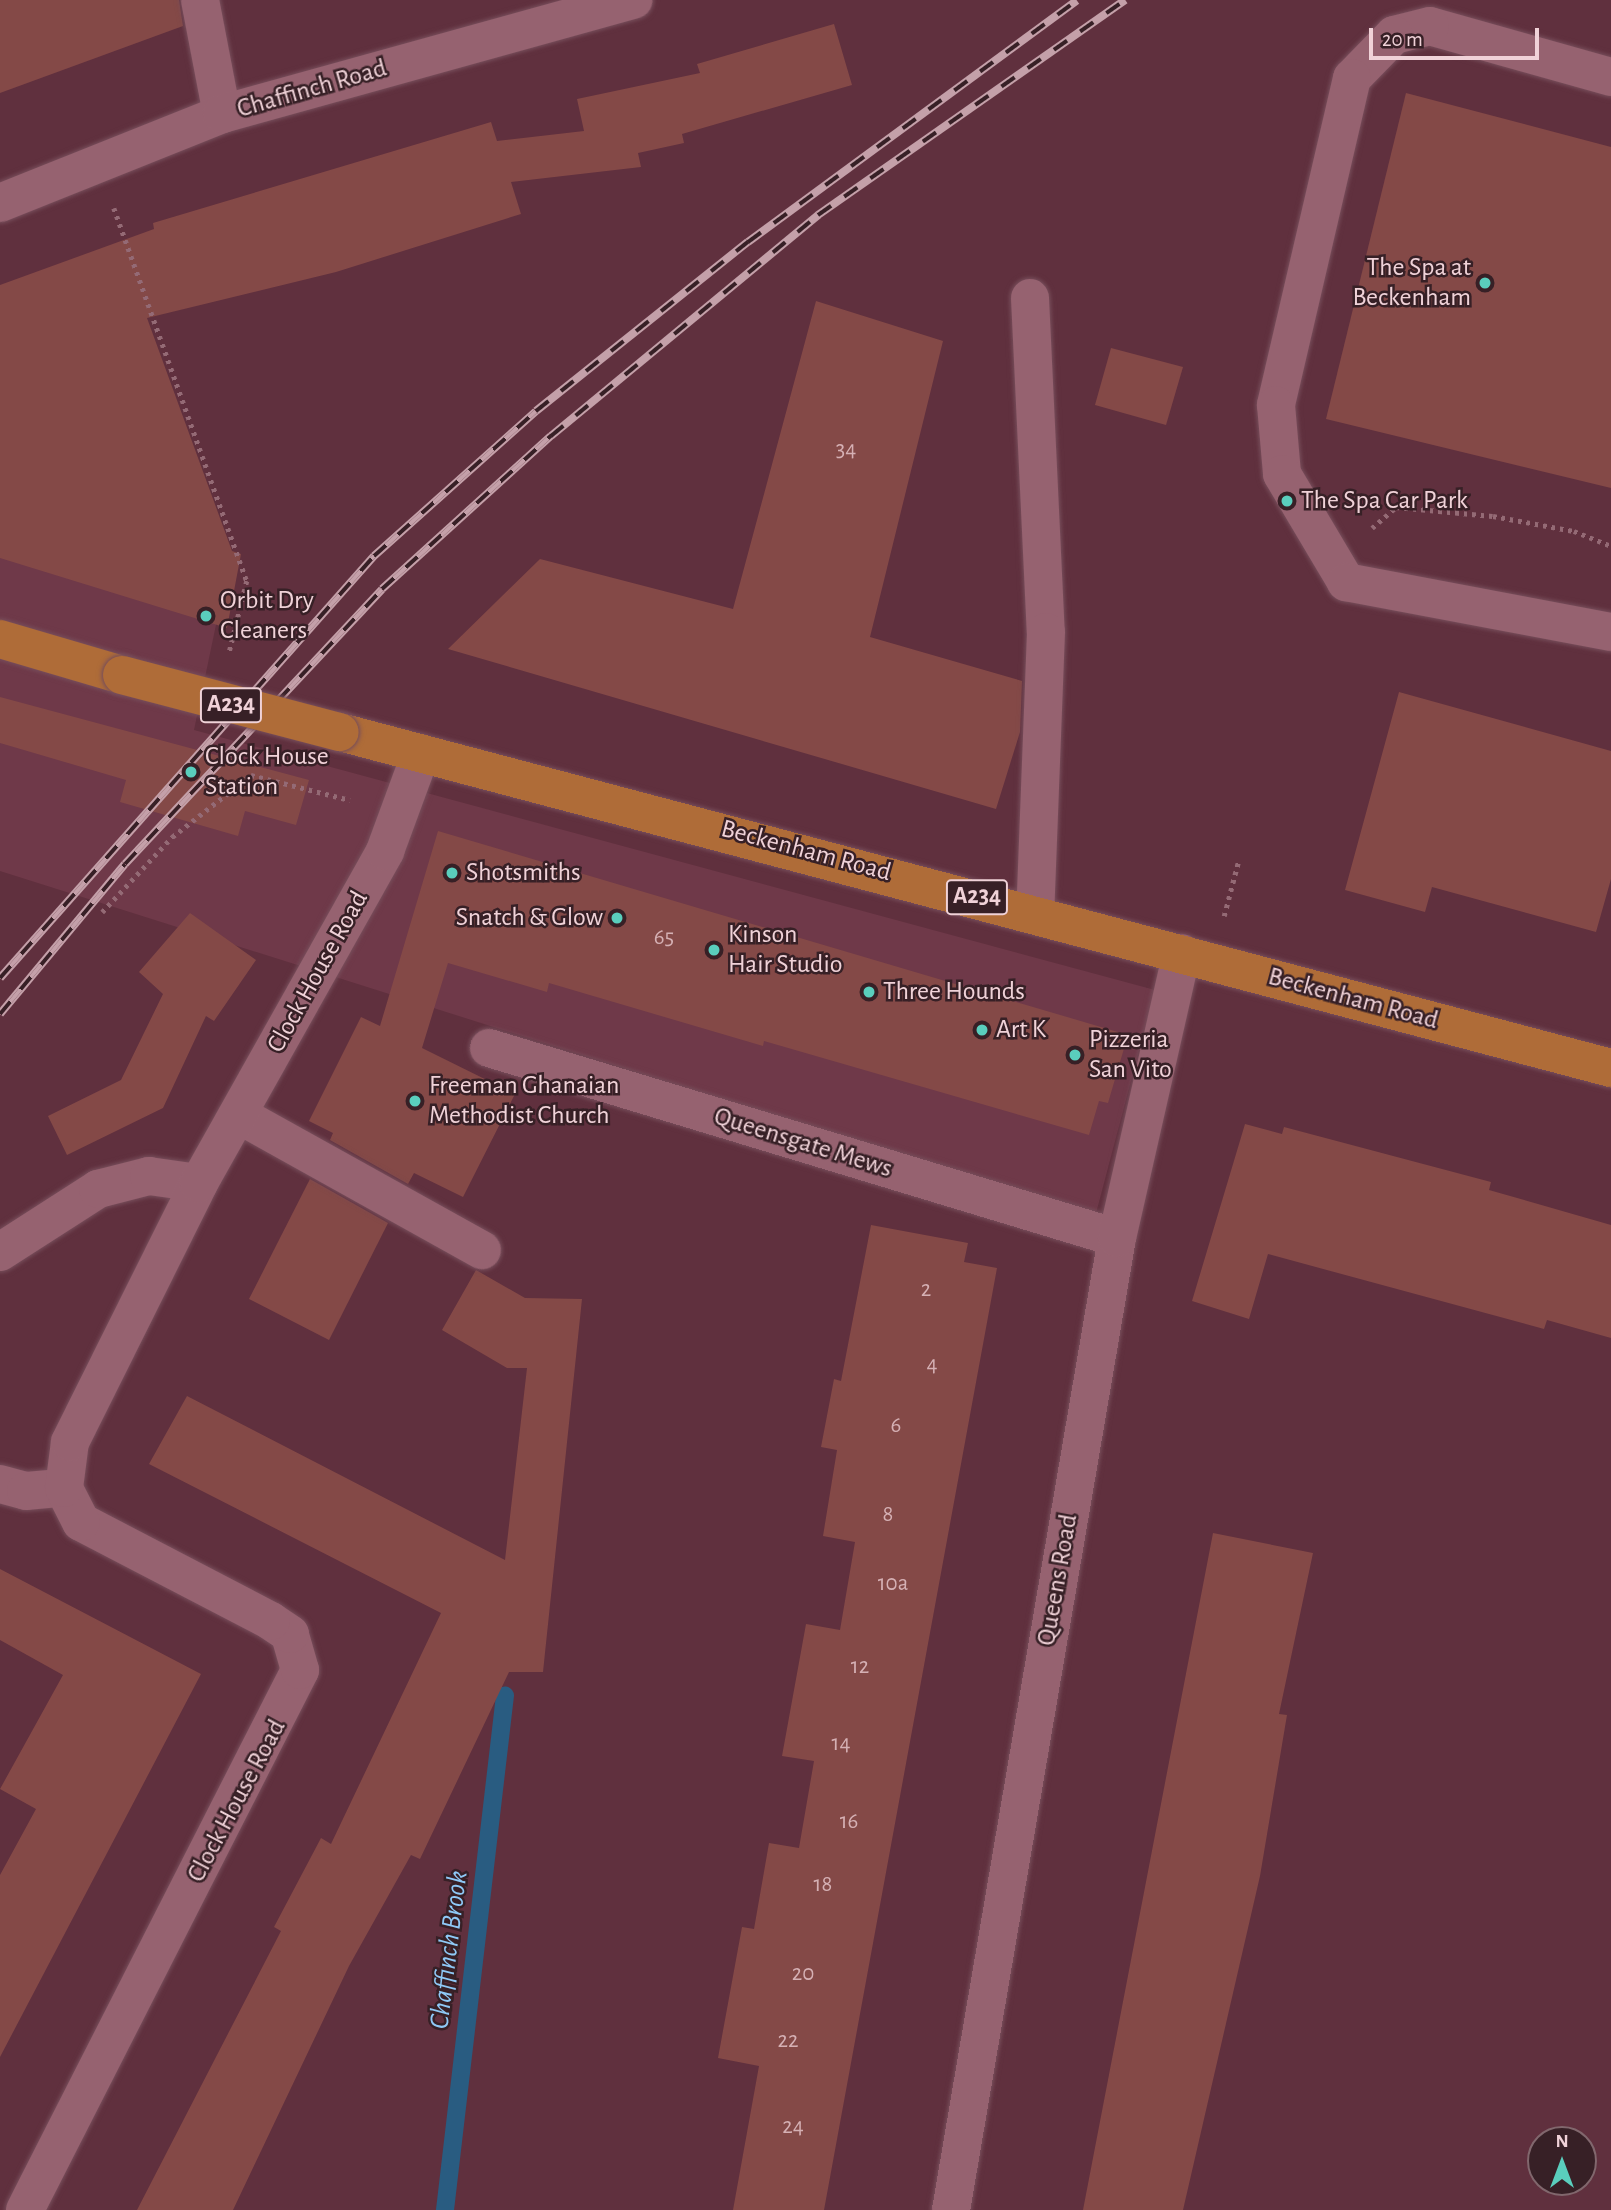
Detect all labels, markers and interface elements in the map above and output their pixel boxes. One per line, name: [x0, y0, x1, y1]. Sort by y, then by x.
scale bar: [1373, 14, 1543, 58]
text: 20 m: [1382, 29, 1423, 50]
street label: Chaffinch Road: [234, 53, 390, 125]
place label: The Spa at Beckenham: [1352, 252, 1471, 314]
marker: The Spa at Beckenham: [1477, 275, 1493, 291]
house number: 34: [836, 436, 856, 464]
place label: The Spa Car Park: [1301, 485, 1468, 517]
marker: The Spa Car Park: [1279, 493, 1295, 509]
place label: Orbit Dry Cleaners: [220, 585, 314, 646]
marker: Orbit Dry Cleaners: [198, 608, 214, 624]
road number: A234: [200, 684, 262, 726]
place label: Clock House Station: [205, 741, 329, 802]
marker: Clock House Station: [183, 764, 199, 780]
street label: Beckenham Road: [718, 813, 894, 889]
place label: Shotsmiths: [466, 857, 581, 889]
marker: Shotsmiths: [444, 865, 460, 881]
road number: A234: [946, 876, 1009, 917]
street label: Clock House Road: [261, 886, 375, 1058]
place label: Snatch & Glow: [456, 902, 603, 934]
marker: Snatch & Glow: [609, 910, 625, 926]
place label: Kinson Hair Studio: [728, 919, 843, 981]
house number: 65: [654, 924, 674, 952]
marker: Kinson Hair Studio: [706, 942, 722, 958]
street label: Beckenham Road: [1265, 961, 1441, 1037]
place label: Three Hounds: [883, 976, 1025, 1008]
marker: Three Hounds: [861, 984, 877, 1000]
place label: Art K: [996, 1014, 1046, 1046]
marker: Art K: [974, 1022, 990, 1038]
place label: Pizzeria San Vito: [1089, 1024, 1172, 1086]
marker: Pizzeria San Vito: [1067, 1047, 1083, 1063]
place label: Freeman Ghanaian Methodist Church: [429, 1070, 619, 1132]
marker: Freeman Ghanaian Methodist Church: [407, 1093, 423, 1109]
street label: Queensgate Mews: [710, 1101, 896, 1185]
house number: 2: [921, 1276, 931, 1304]
house number: 4: [926, 1351, 938, 1379]
house number: 6: [891, 1412, 901, 1440]
house number: 8: [883, 1501, 893, 1529]
street label: Queens Road: [1031, 1512, 1085, 1648]
house number: 10a: [878, 1570, 908, 1598]
house number: 12: [851, 1653, 869, 1681]
street label: Clock House Road: [181, 1714, 293, 1888]
house number: 14: [832, 1730, 850, 1758]
house number: 16: [840, 1808, 858, 1836]
water label: Chaffinch Brook: [423, 1869, 475, 2031]
house number: 18: [814, 1871, 832, 1899]
house number: 20: [792, 1960, 814, 1988]
house number: 22: [778, 2027, 798, 2055]
house number: 24: [782, 2113, 804, 2141]
north arrow: [1527, 2126, 1597, 2196]
text: N: [1555, 2132, 1569, 2151]

